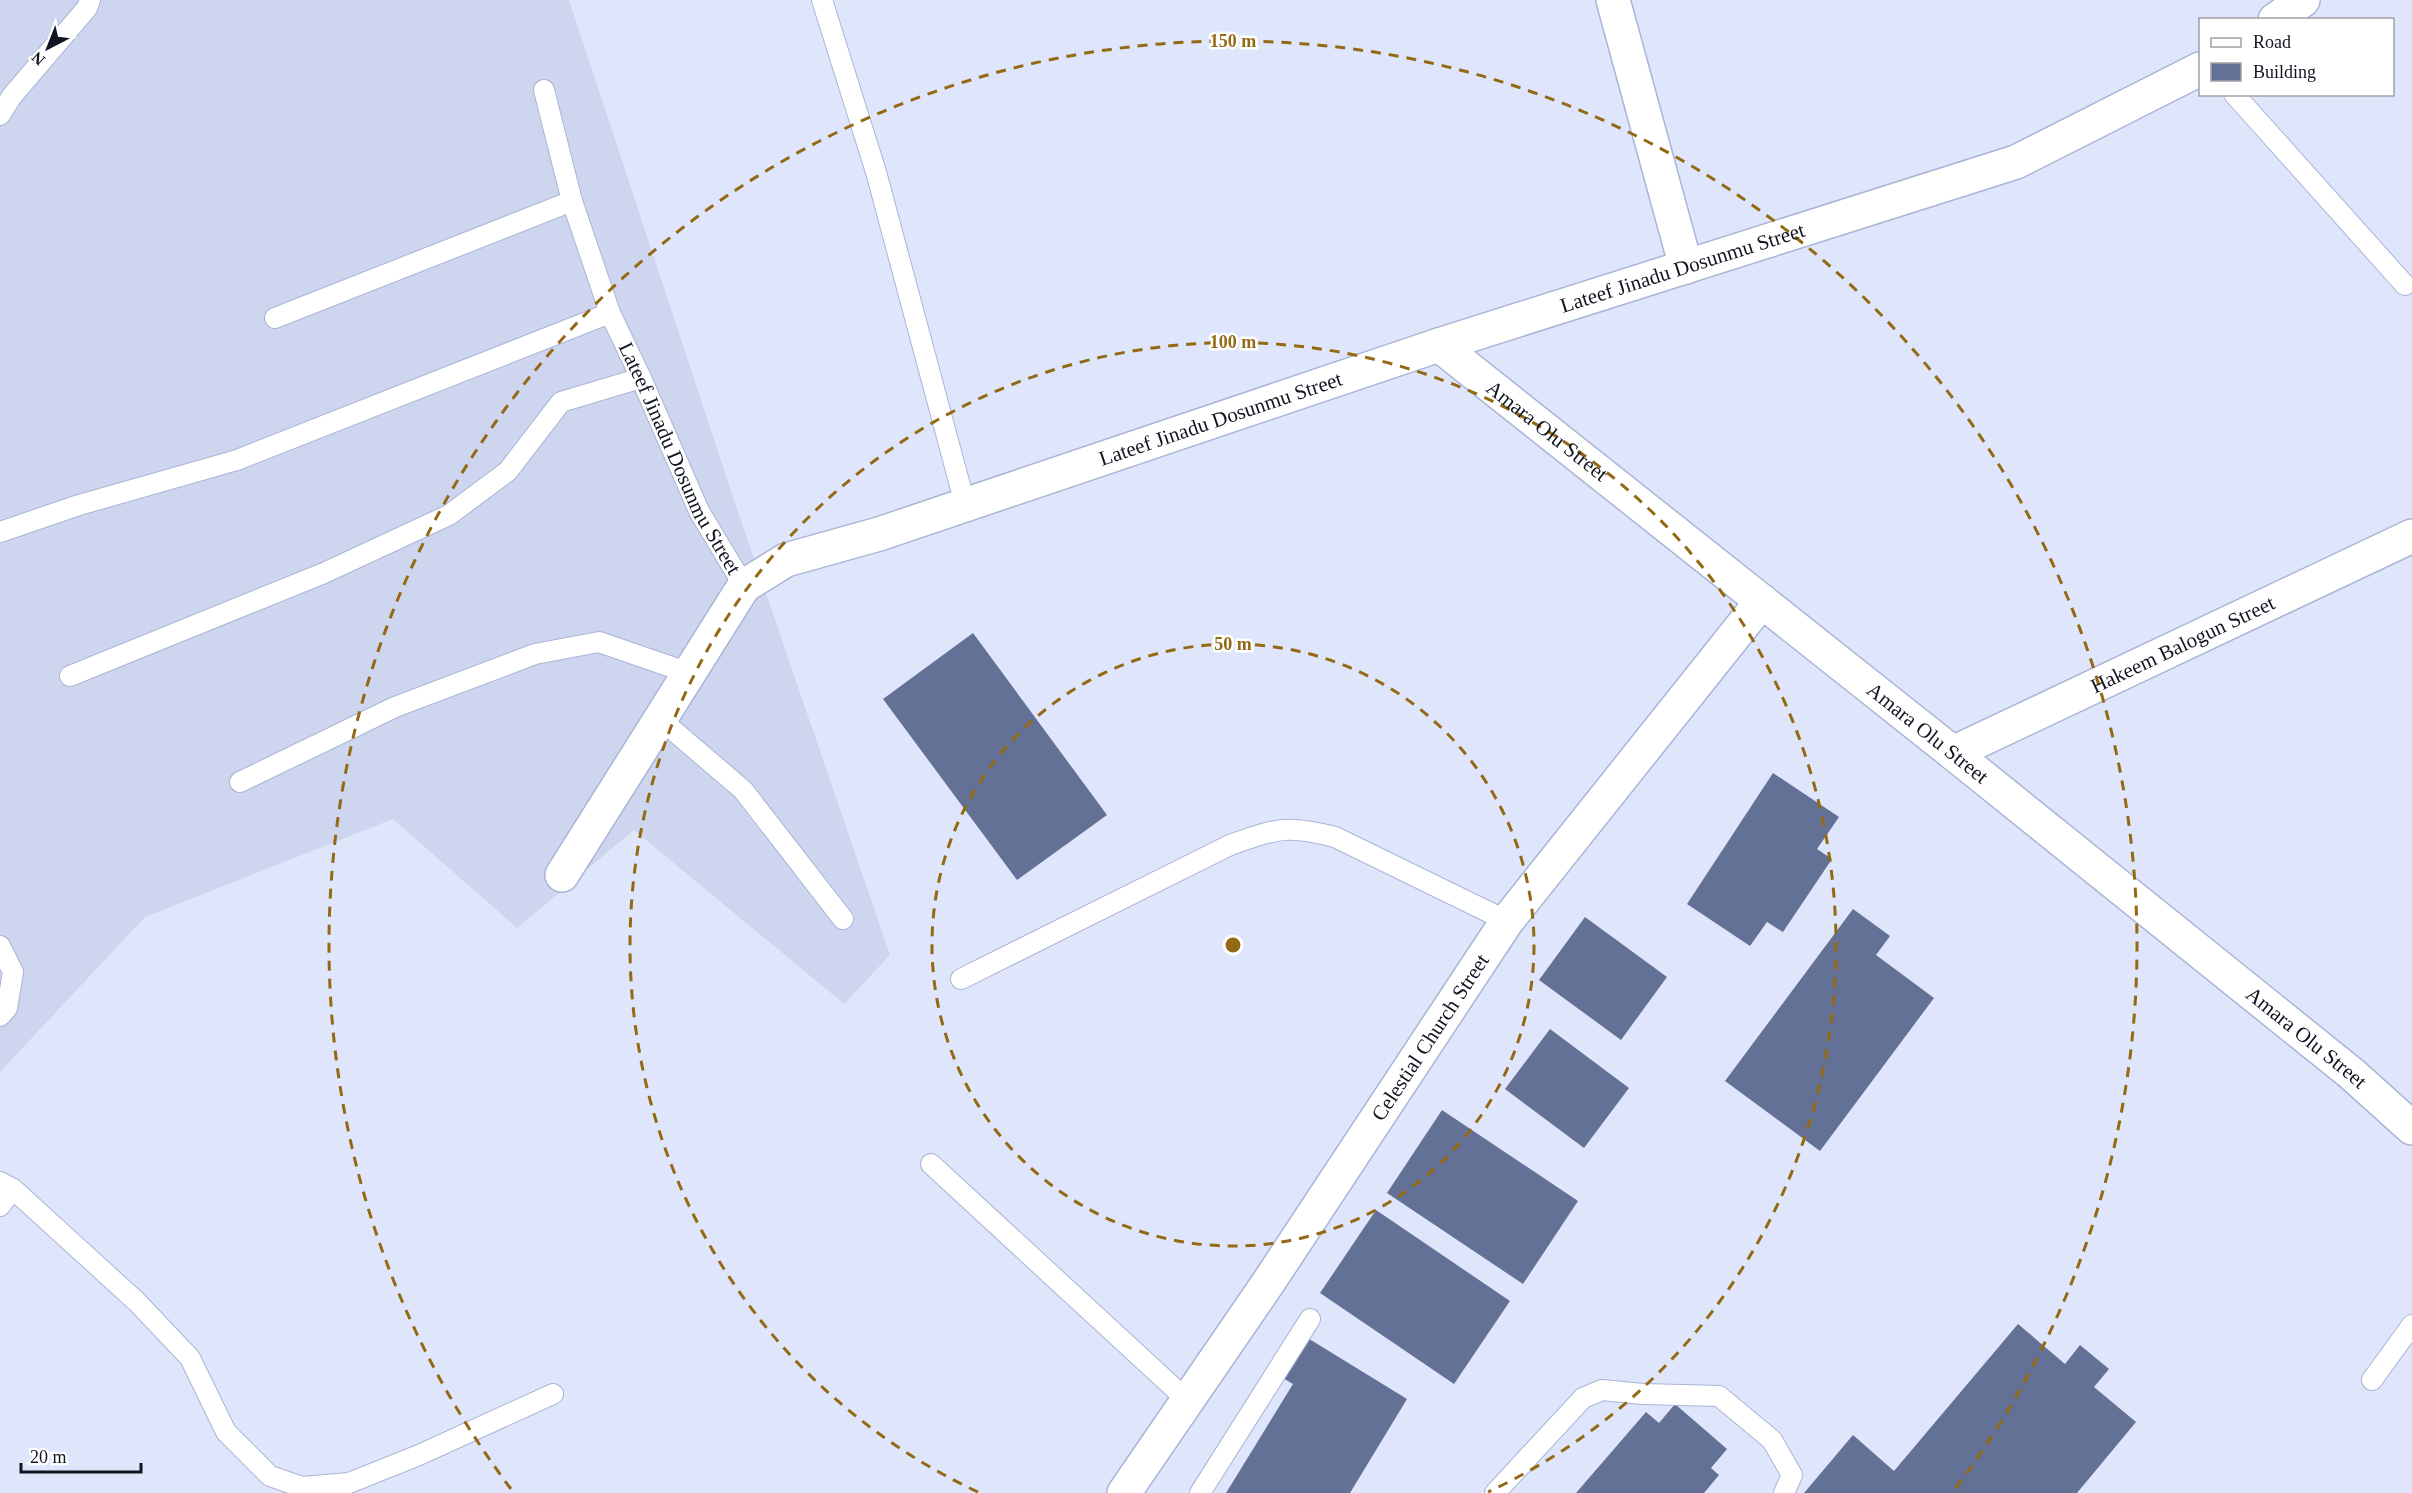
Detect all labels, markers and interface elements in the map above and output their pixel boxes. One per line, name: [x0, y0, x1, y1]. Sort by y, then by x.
north arrow: [18, 18, 78, 78]
legend: [2199, 18, 2394, 96]
text: 150 m: [1210, 31, 1256, 51]
text: Road: [2253, 32, 2291, 52]
text: N: [28, 48, 48, 69]
text: Building: [2253, 62, 2316, 82]
street label: Lateef Jinadu Dosunmu Street: [1557, 218, 1808, 318]
text: 100 m: [1210, 332, 1256, 352]
street label: Lateef Jinadu Dosunmu Street: [614, 338, 746, 579]
street label: Lateef Jinadu Dosunmu Street: [1096, 367, 1345, 471]
street label: Amara Olu Street: [1482, 375, 1613, 486]
street label: Hakeem Balogun Street: [2087, 591, 2279, 698]
text: 50 m: [1214, 634, 1252, 654]
street label: Amara Olu Street: [1862, 677, 1993, 789]
centre of rings: [1223, 935, 1243, 955]
street label: Celestial Church Street: [1366, 949, 1494, 1125]
street label: Amara Olu Street: [2241, 982, 2372, 1094]
scale bar: [21, 1436, 141, 1474]
text: 20 m: [30, 1447, 67, 1467]

